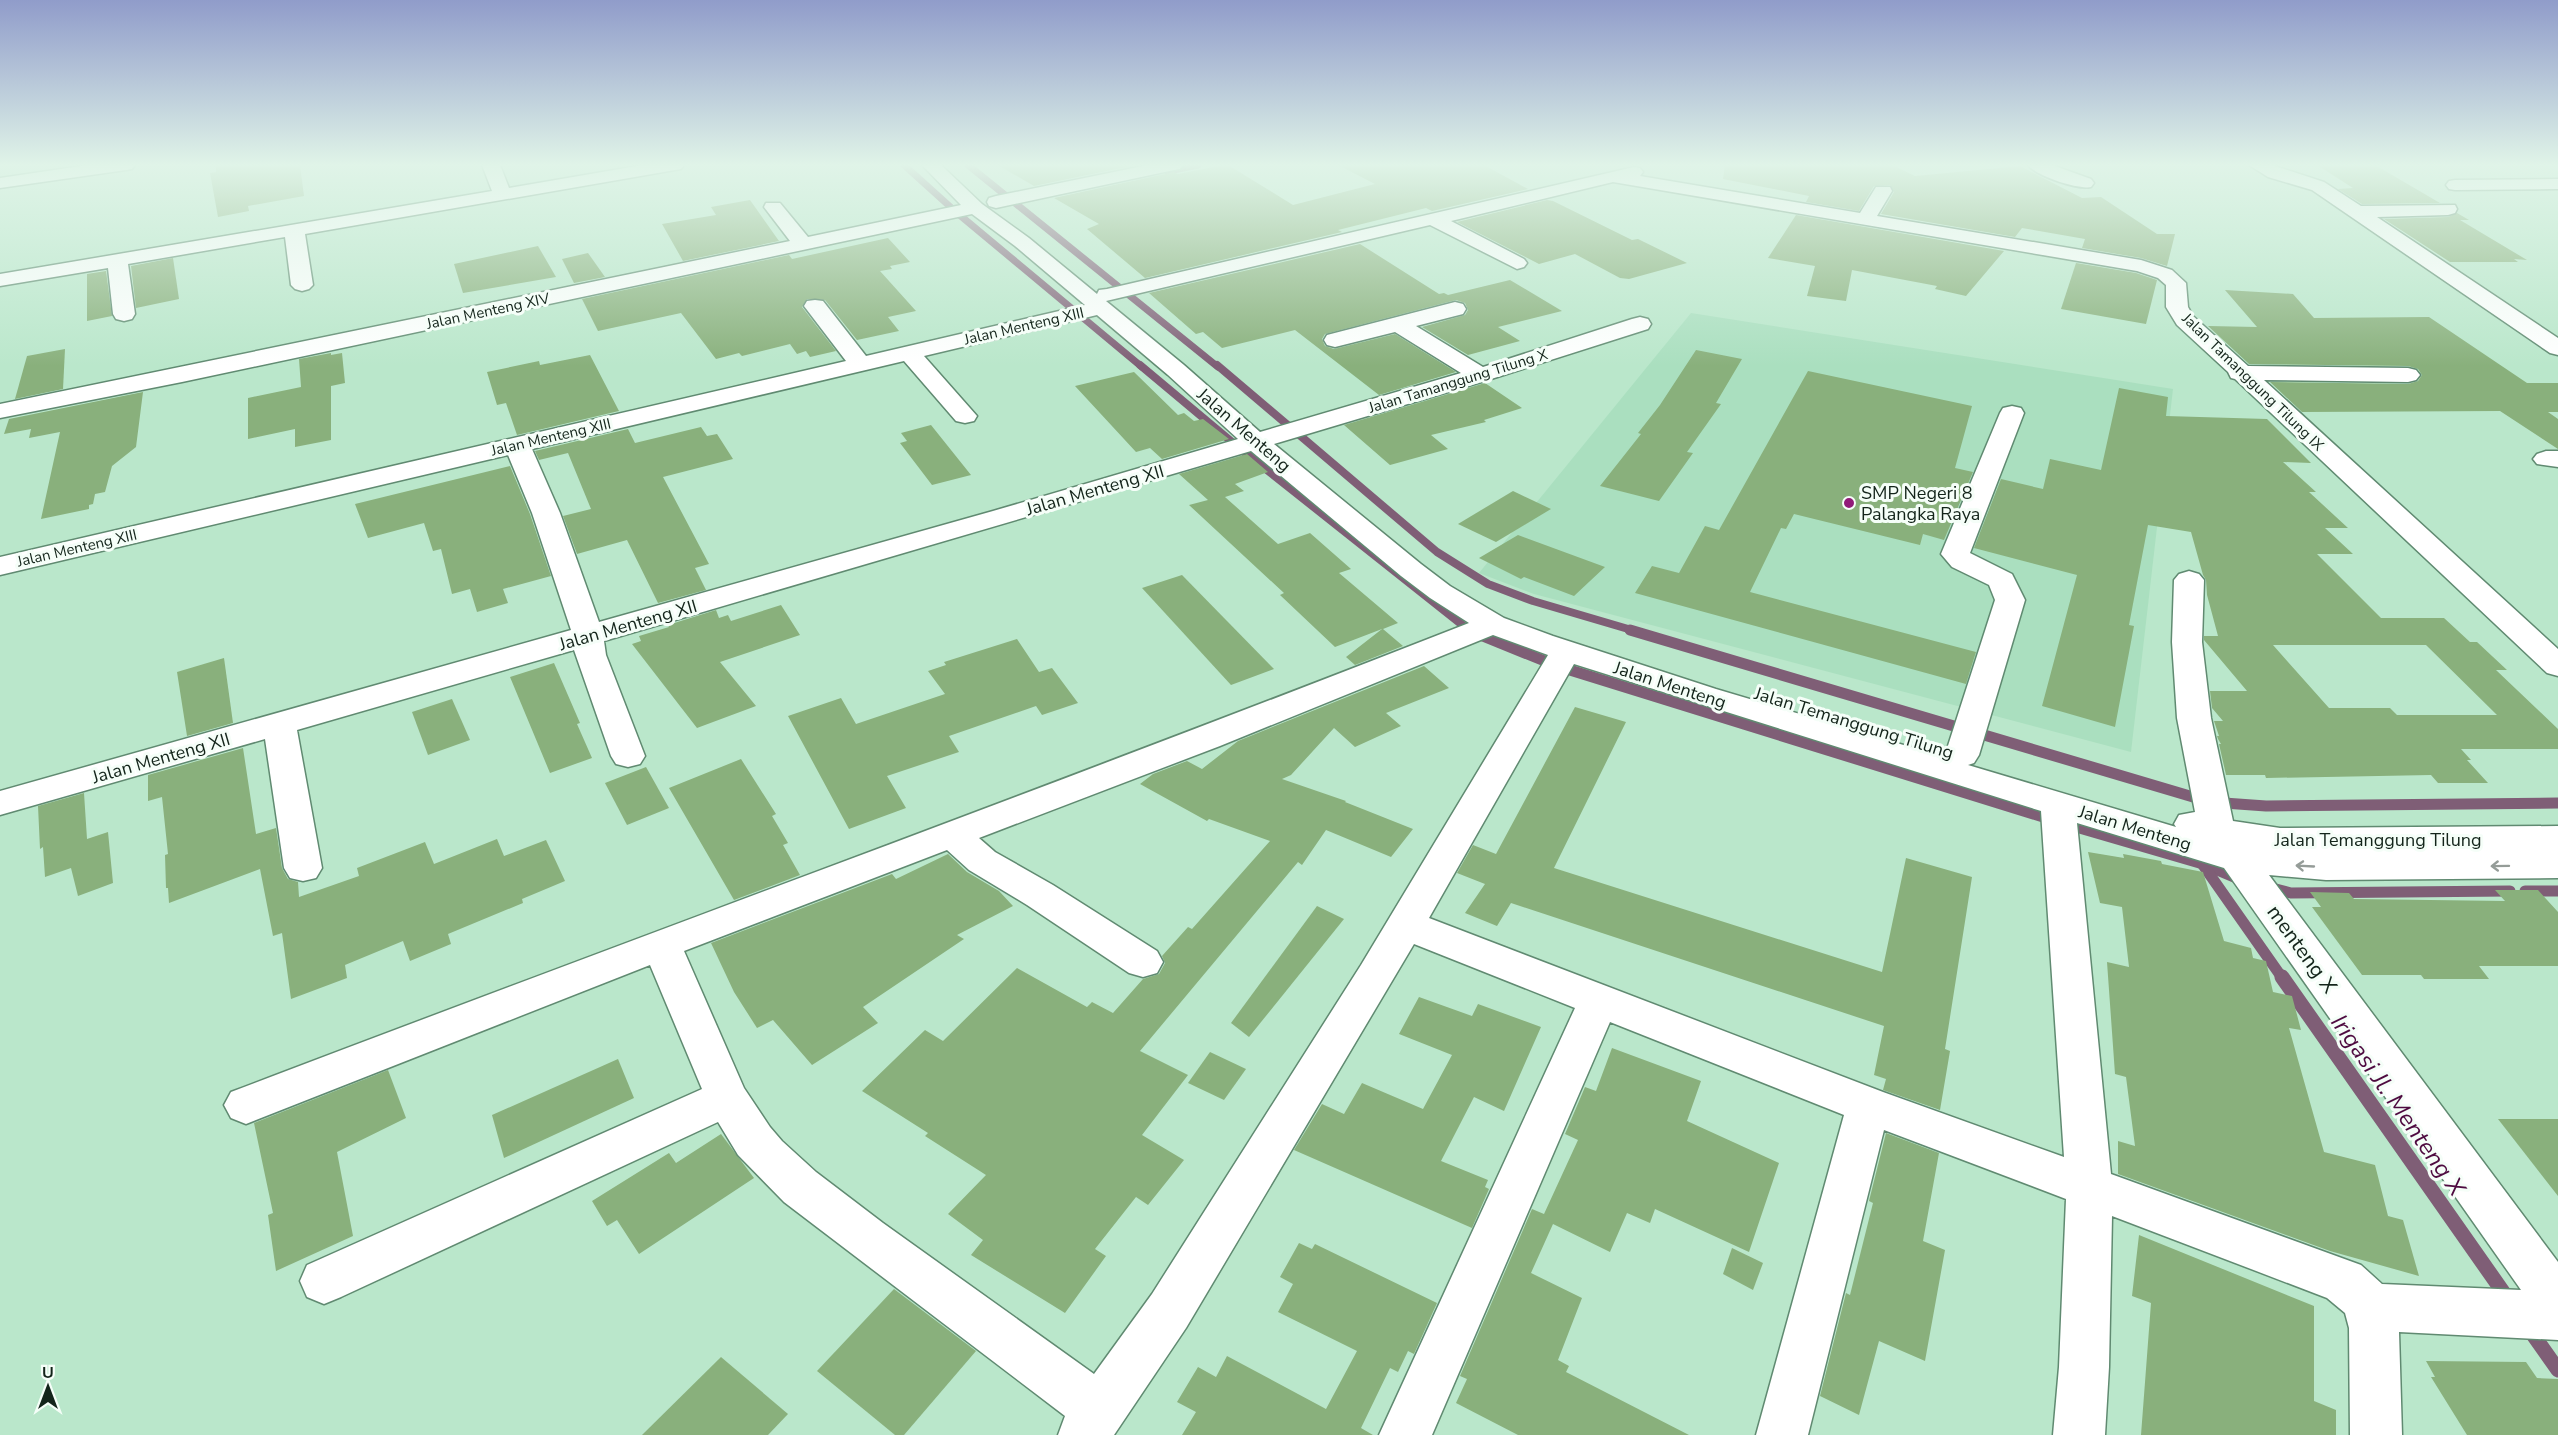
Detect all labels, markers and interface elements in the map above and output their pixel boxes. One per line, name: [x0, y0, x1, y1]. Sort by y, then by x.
street label: Jalan Menteng XIV: [424, 288, 552, 334]
street label: Jalan Menteng XIII: [961, 302, 1086, 350]
street label: Jalan Tamanggung Tilung IX: [2177, 308, 2328, 455]
street label: Jalan Tamanggung Tilung X: [1365, 344, 1550, 418]
street label: Jalan Menteng: [1191, 382, 1296, 477]
street label: Jalan Menteng XIII: [488, 413, 613, 461]
street label: Jalan Menteng XII: [1022, 459, 1167, 521]
place label: SMP Negeri 8 Palangka Raya: [1861, 481, 1980, 526]
marker: SMP Negeri 8 Palangka Raya: [1842, 496, 1856, 510]
street label: Jalan Menteng XIII: [14, 524, 139, 572]
street label: Jalan Menteng XII: [555, 594, 700, 656]
street label: Jalan Menteng: [1610, 655, 1729, 714]
street label: Jalan Temanggung Tilung: [1751, 681, 1957, 765]
street label: Jalan Menteng XII: [88, 727, 233, 789]
street label: Jalan Menteng: [2075, 799, 2194, 857]
street label: Jalan Temanggung Tilung: [2273, 828, 2482, 852]
one-way arrow: [2490, 860, 2510, 872]
one-way arrow: [2295, 861, 2315, 872]
street label: menteng X: [2260, 899, 2344, 999]
water label: Irigasi Jl. Menteng X: [2323, 1008, 2473, 1203]
north arrow: [18, 1357, 78, 1417]
text: U: [42, 1362, 54, 1384]

